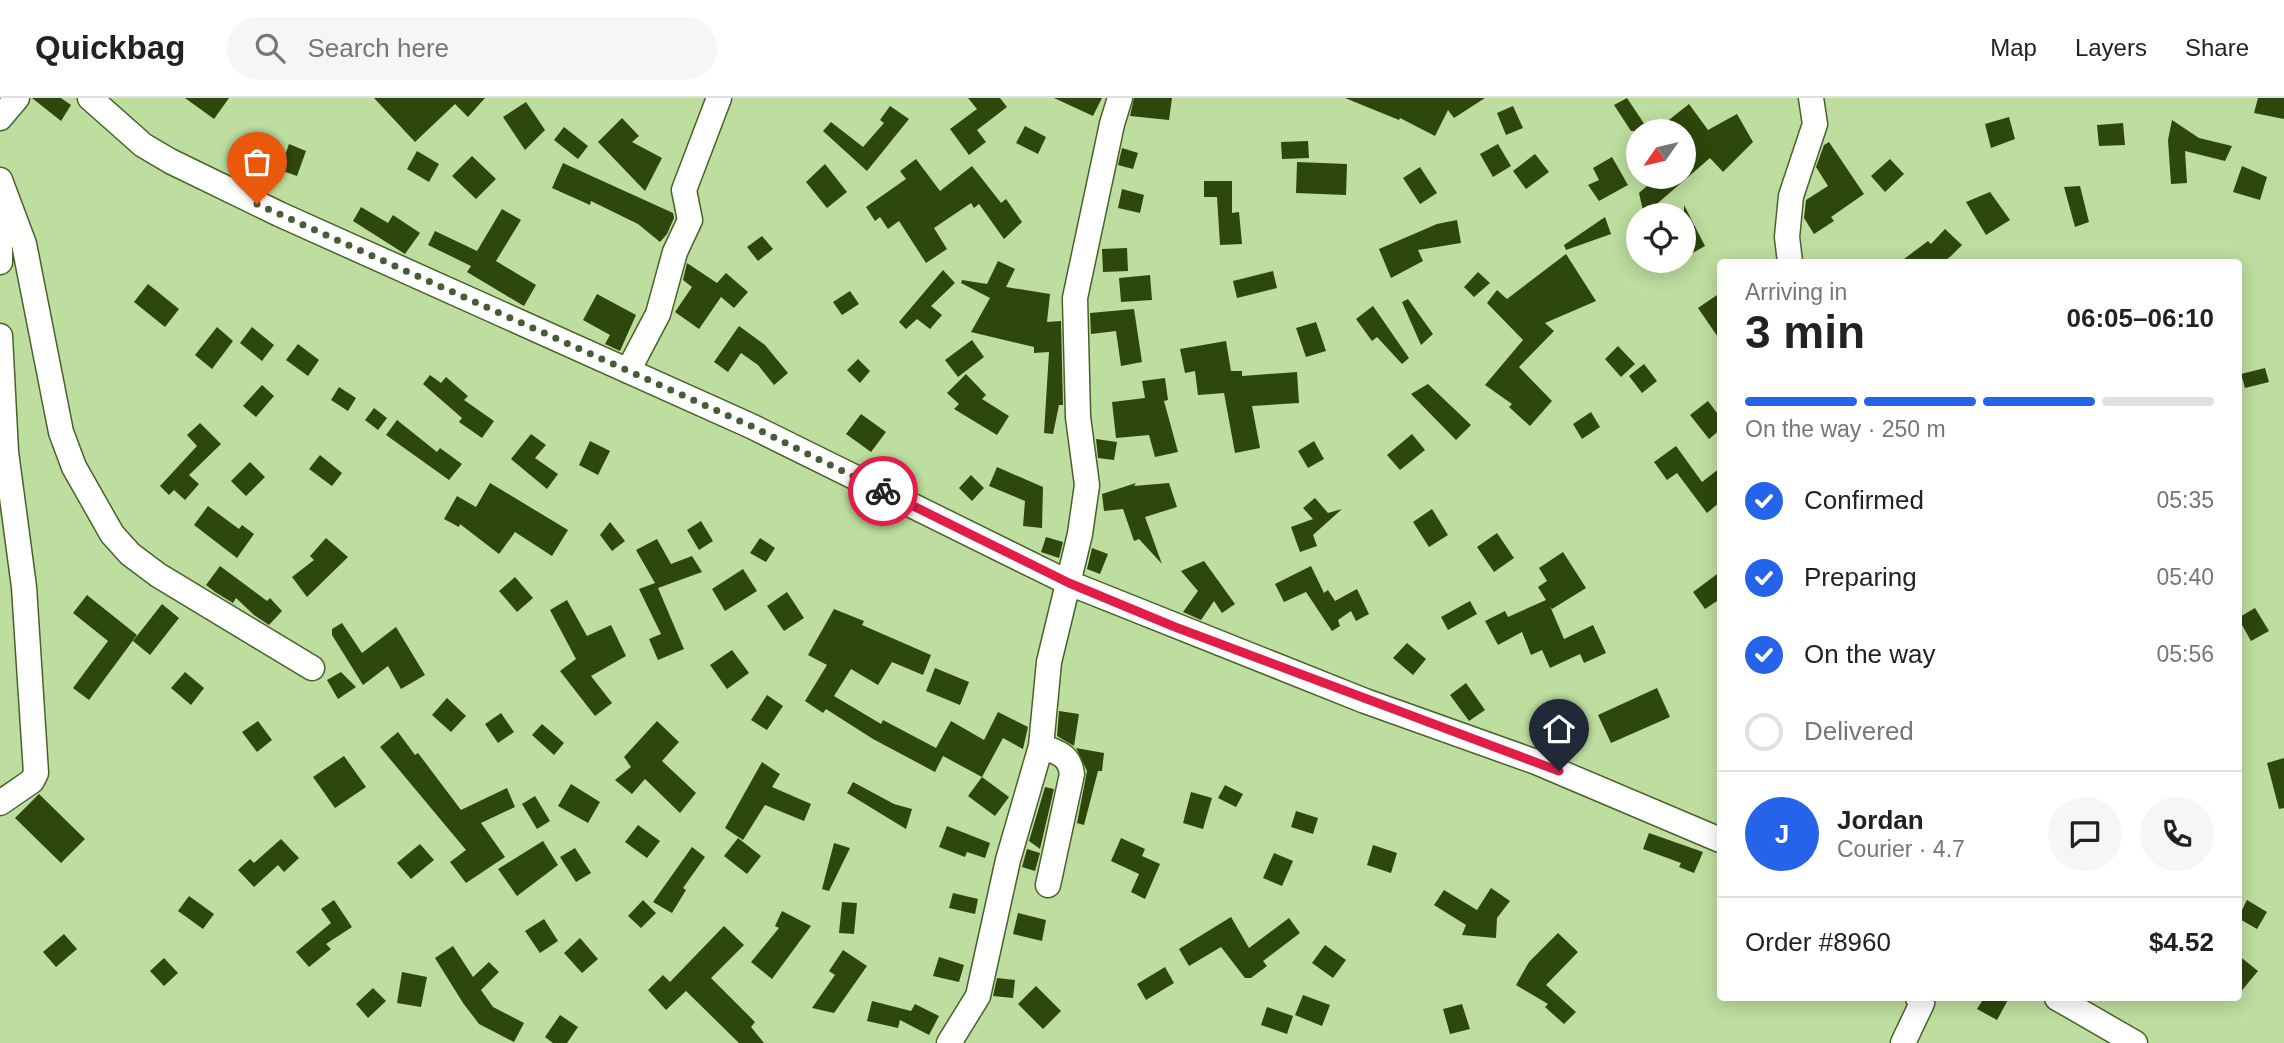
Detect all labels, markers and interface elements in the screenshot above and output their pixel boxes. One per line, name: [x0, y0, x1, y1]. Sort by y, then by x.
search box: [227, 17, 717, 80]
text: Quickbag: [35, 29, 185, 66]
icon: search: [251, 29, 289, 67]
text: Search here: [307, 33, 449, 63]
text: Map: [1990, 34, 2037, 61]
text: Layers: [2075, 34, 2147, 61]
text: Share: [2185, 34, 2249, 61]
north arrow: [1626, 119, 1696, 189]
map controls: [1626, 119, 1696, 273]
pin: [227, 132, 287, 204]
icon: bag: [238, 143, 276, 181]
button: locate: [1626, 203, 1696, 273]
text: Arriving in: [1745, 279, 1847, 305]
text: 06:05–06:10: [2067, 303, 2214, 333]
text: 3 min: [1745, 306, 1865, 358]
text: On the way · 250 m: [1745, 416, 1946, 442]
courier: [848, 456, 918, 526]
icon: bike: [864, 472, 902, 510]
icon: check: [1745, 482, 1783, 520]
text: Confirmed: [1804, 485, 1924, 515]
text: 05:35: [2156, 487, 2214, 513]
icon: check: [1745, 559, 1783, 597]
text: Preparing: [1804, 562, 1917, 592]
text: 05:40: [2156, 564, 2214, 590]
icon: check: [1745, 636, 1783, 674]
text: On the way: [1804, 639, 1936, 669]
text: 05:56: [2156, 641, 2214, 667]
pin: [1529, 699, 1589, 771]
icon: home: [1540, 710, 1578, 748]
text: Delivered: [1804, 716, 1914, 746]
button: chat: [2048, 797, 2122, 871]
button: phone: [2140, 797, 2214, 871]
text: Jordan: [1837, 805, 1924, 835]
text: J: [1775, 819, 1789, 849]
text: Courier · 4.7: [1837, 836, 1965, 862]
text: Order #8960: [1745, 927, 1891, 957]
text: $4.52: [2149, 927, 2214, 957]

